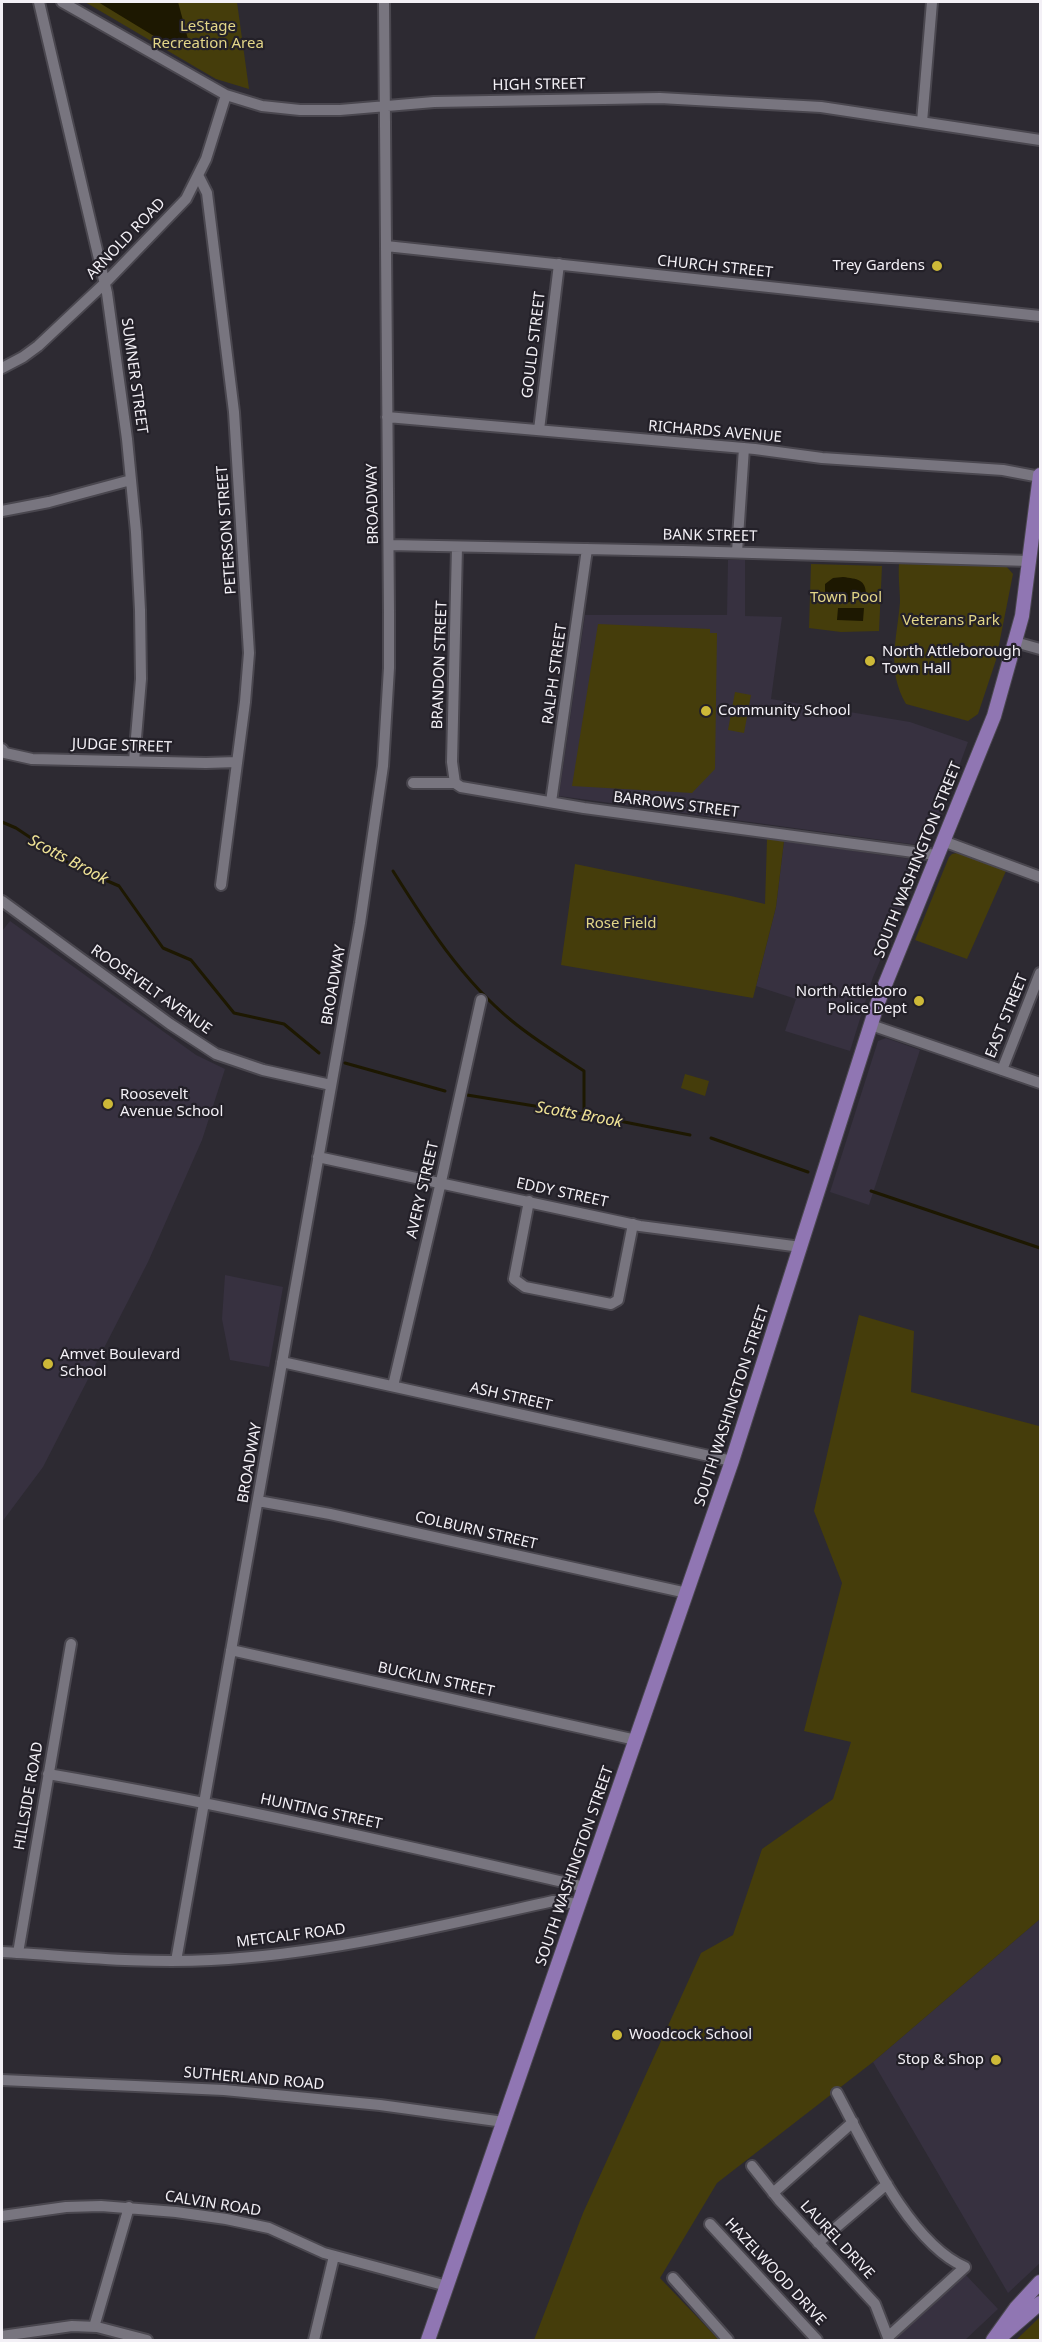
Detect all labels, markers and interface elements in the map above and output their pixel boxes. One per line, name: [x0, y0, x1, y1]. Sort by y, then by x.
park label: LeStage Recreation Area: [152, 18, 264, 53]
street label: HIGH STREET: [492, 75, 586, 95]
street label: ARNOLD ROAD: [83, 195, 169, 283]
street label: CHURCH STREET: [656, 252, 774, 282]
place label: Trey Gardens: [832, 257, 925, 275]
marker: Trey Gardens: [930, 259, 944, 273]
street label: GOULD STREET: [519, 291, 549, 399]
street label: SUMNER STREET: [117, 317, 151, 435]
street label: RICHARDS AVENUE: [647, 417, 783, 447]
street label: BROADWAY: [363, 463, 383, 545]
street label: PETERSON STREET: [214, 465, 240, 595]
street label: BANK STREET: [662, 526, 758, 546]
park label: Town Pool: [810, 589, 882, 607]
street label: BRANDON STREET: [429, 600, 451, 730]
park label: Veterans Park: [902, 612, 1000, 630]
street label: RALPH STREET: [539, 622, 571, 726]
place label: North Attleborough Town Hall: [882, 643, 1021, 678]
marker: North Attleborough Town Hall: [863, 654, 877, 668]
place label: Community School: [718, 702, 851, 720]
marker: Community School: [699, 704, 713, 718]
street label: JUDGE STREET: [72, 735, 172, 757]
street label: SOUTH WASHINGTON STREET: [870, 759, 966, 961]
street label: BARROWS STREET: [612, 788, 740, 822]
water label: Scotts Brook: [25, 831, 111, 889]
park label: Rose Field: [585, 915, 657, 933]
street label: ROOSEVELT AVENUE: [87, 941, 215, 1039]
street label: BROADWAY: [318, 943, 350, 1027]
street label: EAST STREET: [982, 971, 1032, 1061]
place label: North Attleboro Police Dept: [796, 983, 907, 1018]
marker: North Attleboro Police Dept: [912, 994, 926, 1008]
place label: Roosevelt Avenue School: [120, 1086, 223, 1121]
marker: Roosevelt Avenue School: [101, 1097, 115, 1111]
water label: Scotts Brook: [534, 1098, 624, 1132]
street label: AVERY STREET: [403, 1140, 443, 1240]
street label: EDDY STREET: [514, 1174, 610, 1212]
street label: SOUTH WASHINGTON STREET: [691, 1303, 773, 1509]
place label: Amvet Boulevard School: [60, 1346, 180, 1381]
marker: Amvet Boulevard School: [41, 1357, 55, 1371]
street label: ASH STREET: [468, 1379, 554, 1415]
street label: BROADWAY: [234, 1421, 266, 1505]
street label: COLBURN STREET: [413, 1508, 539, 1554]
street label: BUCKLIN STREET: [376, 1659, 496, 1701]
street label: HILLSIDE ROAD: [11, 1740, 47, 1852]
street label: SOUTH WASHINGTON STREET: [532, 1764, 618, 1968]
street label: HUNTING STREET: [258, 1790, 384, 1834]
street label: METCALF ROAD: [235, 1920, 347, 1952]
place label: Woodcock School: [629, 2026, 752, 2044]
marker: Woodcock School: [610, 2028, 624, 2042]
place label: Stop & Shop: [897, 2051, 984, 2069]
marker: Stop & Shop: [989, 2053, 1003, 2067]
street label: SUTHERLAND ROAD: [183, 2064, 325, 2094]
street label: CALVIN ROAD: [164, 2188, 262, 2220]
street label: LAUREL DRIVE: [796, 2197, 878, 2283]
street label: HAZELWOOD DRIVE: [721, 2215, 829, 2329]

